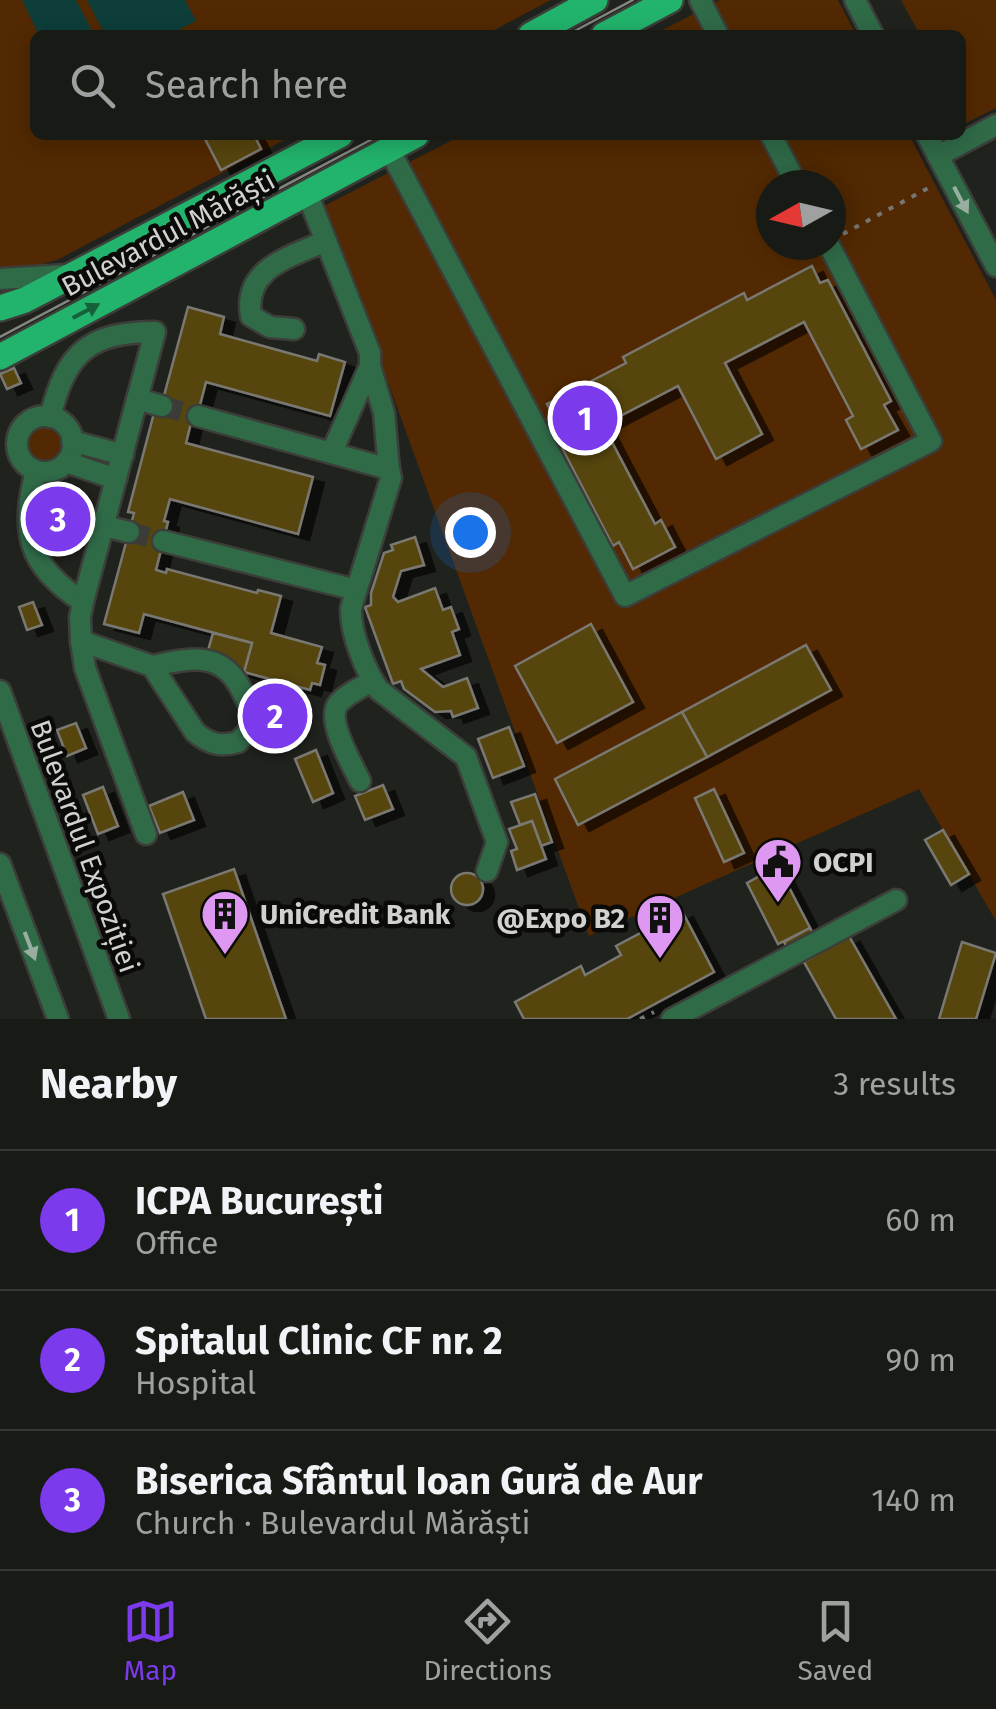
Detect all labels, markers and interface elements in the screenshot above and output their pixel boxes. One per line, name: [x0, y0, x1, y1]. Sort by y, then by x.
search box: [30, 30, 966, 140]
icon: search: [65, 58, 120, 113]
text: Search here: [145, 62, 348, 108]
street label: Bulevardul Mărăști: [56, 163, 281, 304]
north arrow: [756, 170, 846, 260]
one-way arrow: [953, 186, 970, 215]
one-way arrow: [72, 303, 101, 320]
pin: 1: [552, 380, 618, 456]
pin: 3: [26, 482, 90, 556]
your location: [445, 507, 496, 558]
pin: 2: [242, 678, 308, 754]
street label: Bulevardul Expoziției: [23, 715, 146, 977]
public building icon: OCPI: [752, 836, 804, 904]
place label: OCPI: [813, 846, 873, 879]
building icon: UniCredit Bank: [199, 888, 251, 956]
building icon: @Expo B2: [634, 892, 686, 960]
place label: UniCredit Bank: [260, 898, 451, 931]
place label: @Expo B2: [496, 902, 625, 935]
one-way arrow: [23, 931, 39, 961]
text: Nearby: [40, 1059, 177, 1109]
text: 3 results: [833, 1065, 956, 1103]
text: ICPA București: [135, 1178, 383, 1224]
text: 1: [65, 1201, 80, 1239]
text: 60 m: [885, 1201, 956, 1239]
text: Office: [135, 1224, 218, 1262]
text: Spitalul Clinic CF nr. 2: [135, 1318, 503, 1364]
text: 2: [64, 1341, 81, 1379]
text: 90 m: [885, 1341, 956, 1379]
text: Hospital: [135, 1364, 256, 1402]
text: Biserica Sfântul Ioan Gură de Aur: [135, 1458, 702, 1504]
text: 3: [64, 1481, 81, 1519]
text: 140 m: [871, 1481, 956, 1519]
text: Church · Bulevardul Mărăști: [135, 1504, 530, 1542]
tab: Map: [123, 1594, 178, 1687]
tab: Directions: [423, 1594, 552, 1687]
tab: Saved: [797, 1594, 873, 1687]

